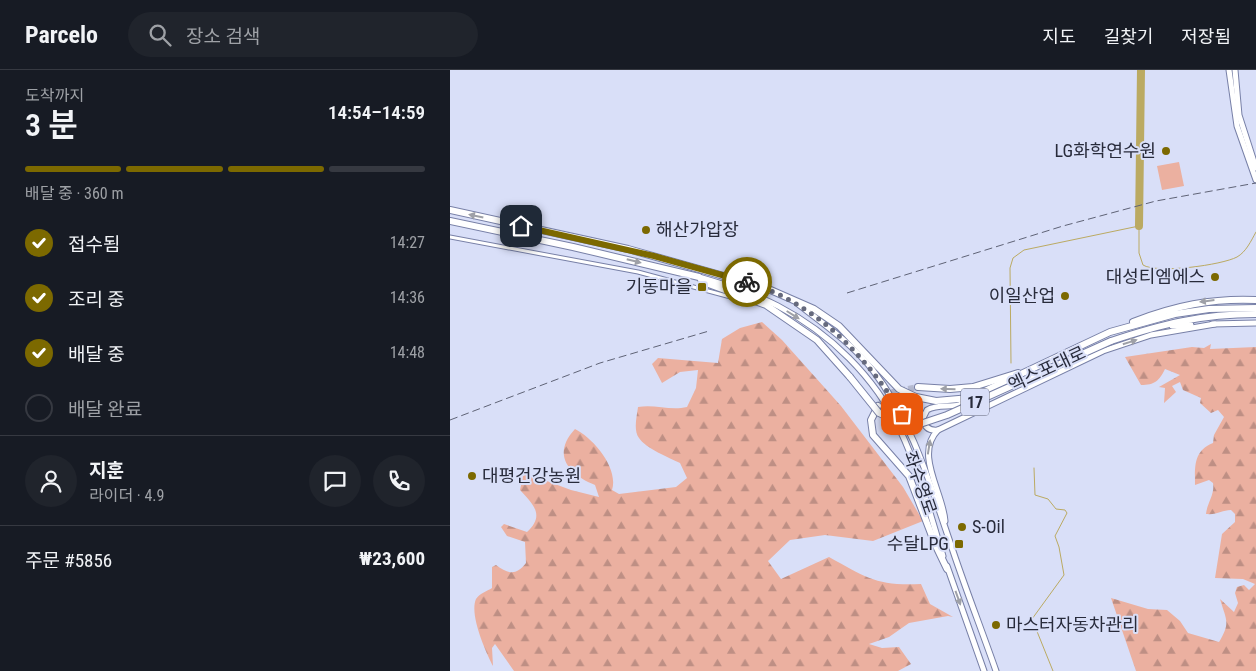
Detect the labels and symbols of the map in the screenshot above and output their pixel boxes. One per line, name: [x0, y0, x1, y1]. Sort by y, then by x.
place label: LG화학연수원: [1055, 140, 1156, 161]
marker: LG화학연수원: [1160, 145, 1172, 157]
pin: [500, 205, 542, 247]
one-way arrow: [468, 212, 483, 220]
place label: 해산가압장: [656, 219, 739, 240]
marker: 해산가압장: [640, 224, 652, 236]
one-way arrow: [627, 257, 642, 265]
courier: [722, 257, 772, 307]
place label: 대성티엠에스: [1106, 266, 1205, 287]
marker: 대성티엠에스: [1209, 271, 1221, 283]
place label: 기동마을: [626, 276, 692, 297]
marker: 기동마을: [696, 281, 708, 293]
place label: 이일산업: [989, 285, 1055, 306]
marker: 이일산업: [1059, 290, 1071, 302]
one-way arrow: [1199, 297, 1215, 305]
one-way arrow: [786, 310, 799, 319]
one-way arrow: [1123, 337, 1138, 345]
street label: 엑스포대로: [1005, 342, 1089, 396]
one-way arrow: [940, 385, 956, 393]
road number: 17: [961, 388, 989, 416]
pin: [881, 393, 923, 435]
one-way arrow: [926, 439, 934, 455]
street label: 좌수영로: [900, 448, 941, 518]
place label: 대평건강농원: [482, 465, 581, 486]
marker: 대평건강농원: [466, 470, 478, 482]
place label: S-Oil: [972, 516, 1005, 537]
marker: S-Oil: [956, 521, 968, 533]
place label: 수달LPG: [887, 533, 949, 554]
marker: 수달LPG: [953, 538, 965, 550]
one-way arrow: [955, 590, 962, 605]
place label: 마스터자동차관리: [1006, 614, 1138, 635]
marker: 마스터자동차관리: [990, 619, 1002, 631]

